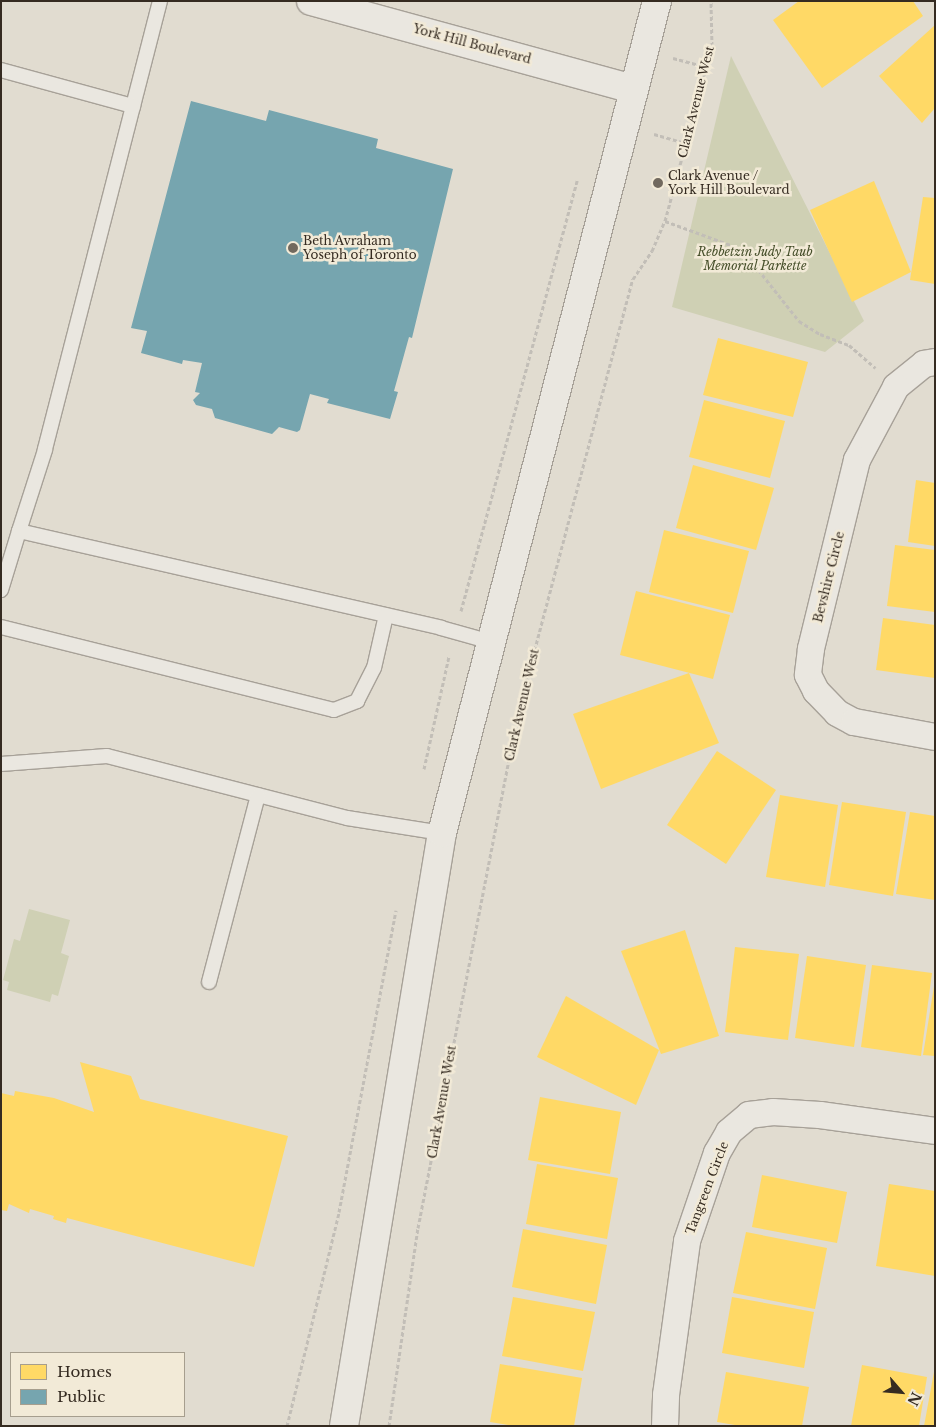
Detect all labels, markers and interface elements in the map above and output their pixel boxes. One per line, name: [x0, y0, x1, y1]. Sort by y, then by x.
street label: York Hill Boulevard: [411, 21, 533, 67]
street label: Clark Avenue West: [675, 44, 717, 160]
place label: Clark Avenue / York Hill Boulevard: [668, 169, 790, 197]
marker: Clark Avenue / York Hill Boulevard: [652, 177, 664, 189]
place label: Beth Avraham Yoseph of Toronto: [303, 234, 417, 262]
marker: Beth Avraham Yoseph of Toronto: [287, 242, 299, 254]
park label: Rebbetzin Judy Taub Memorial Parkette: [697, 245, 813, 273]
street label: Bevshire Circle: [811, 530, 847, 624]
street label: Clark Avenue West: [502, 647, 542, 763]
street label: Clark Avenue West: [425, 1044, 459, 1160]
street label: Tangreen Circle: [683, 1140, 731, 1236]
legend: [10, 1352, 185, 1417]
text: Homes: [57, 1362, 112, 1381]
north arrow: [876, 1367, 926, 1417]
text: Public: [57, 1387, 105, 1406]
text: N: [903, 1389, 925, 1409]

